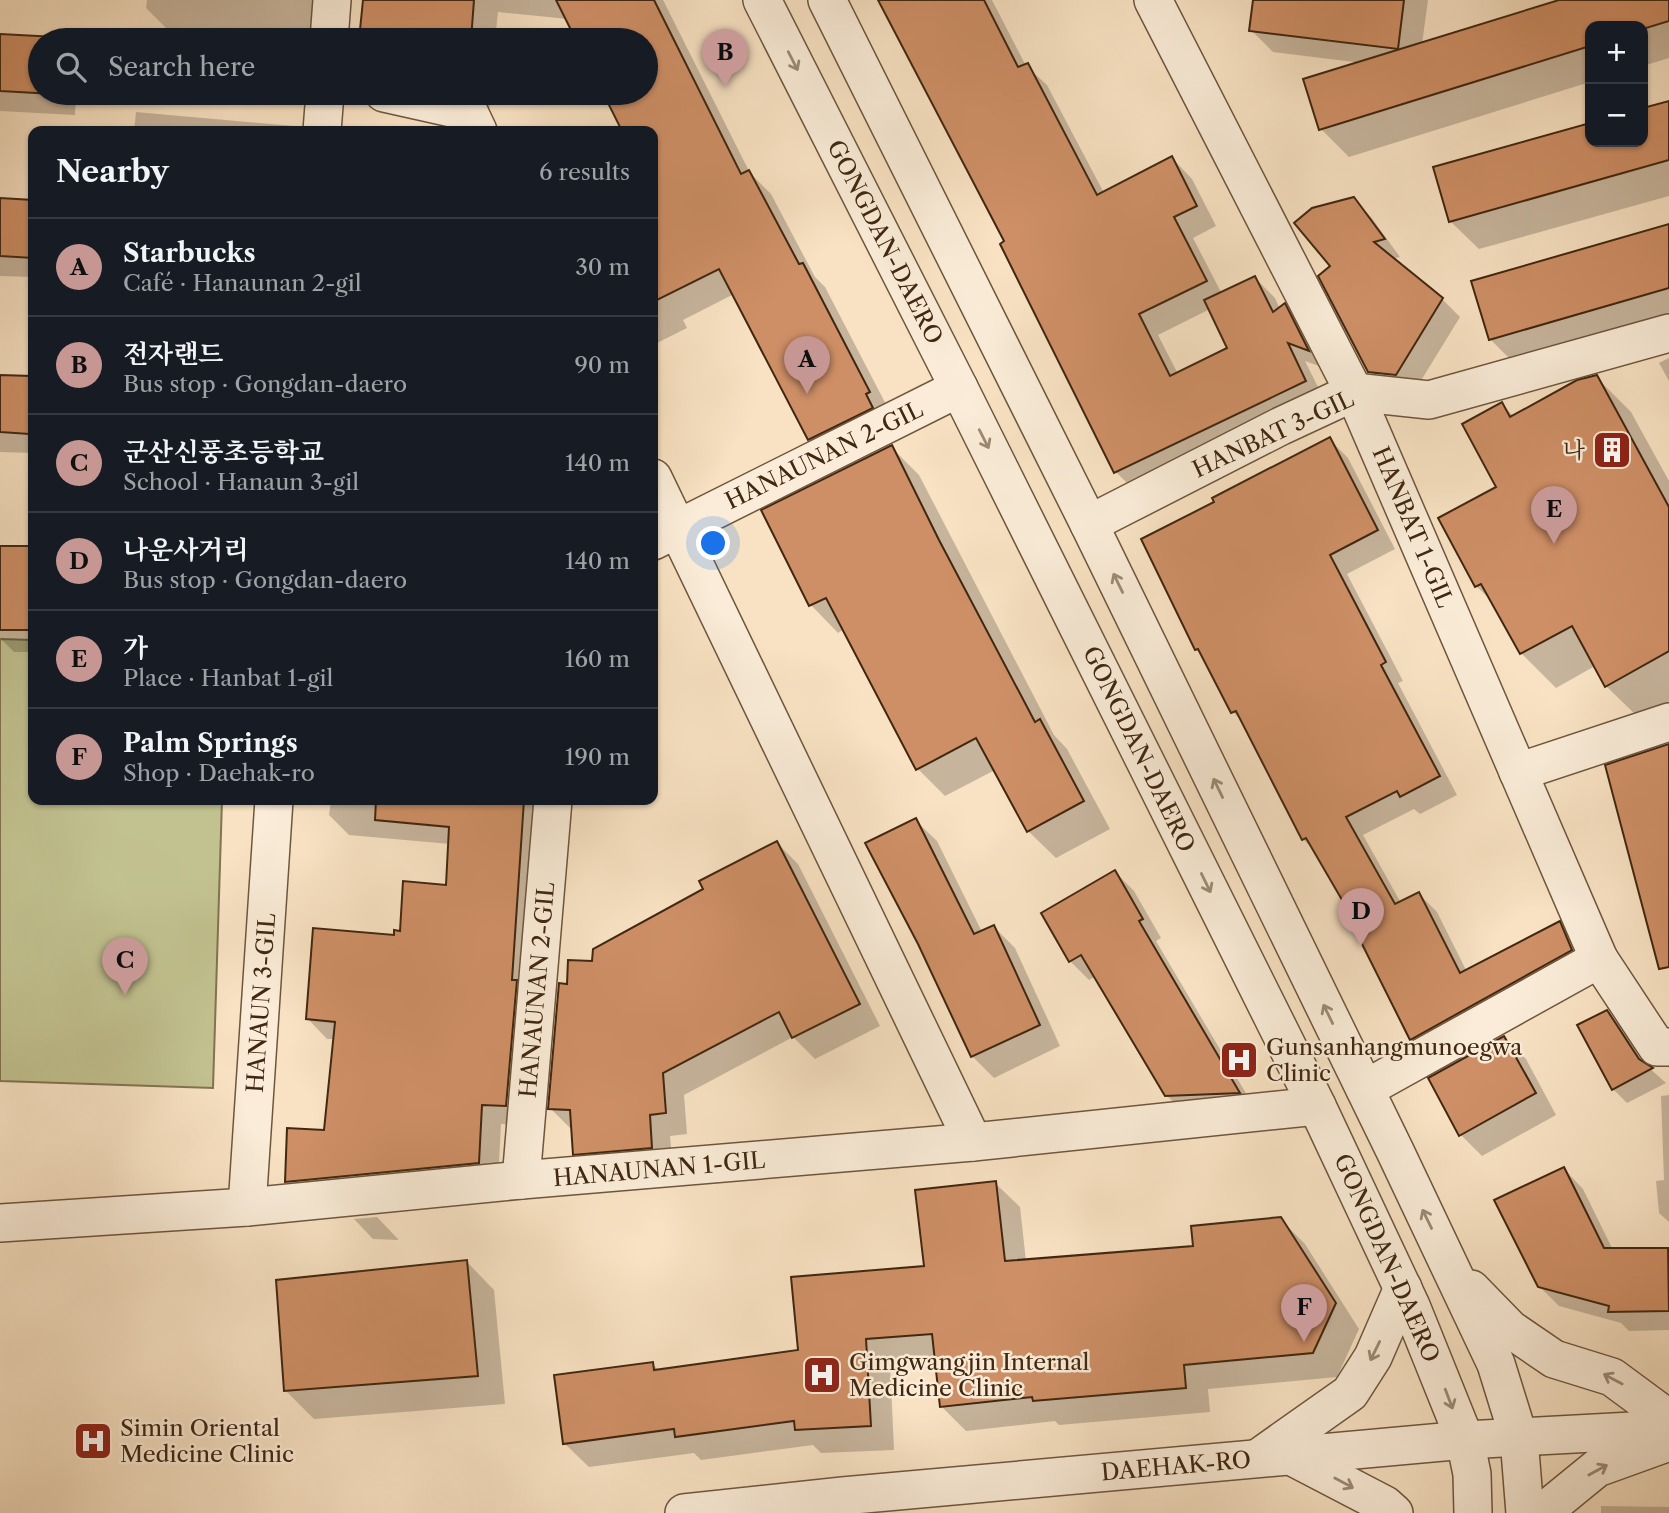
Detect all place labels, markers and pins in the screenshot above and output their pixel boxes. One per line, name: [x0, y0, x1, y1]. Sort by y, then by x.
pin: B: [702, 29, 748, 87]
pin: A: [784, 336, 830, 394]
building icon: 나: [1591, 429, 1633, 471]
place label: 나: [1563, 436, 1586, 464]
pin: E: [1531, 486, 1577, 544]
pin: D: [1338, 888, 1384, 946]
pin: C: [102, 937, 148, 995]
place label: Gunsanhangmunoegwa Clinic: [1266, 1033, 1523, 1087]
hospital icon: Gunsanhangmunoegwa Clinic: [1218, 1039, 1260, 1081]
pin: F: [1281, 1284, 1327, 1342]
place label: Gimgwangjin Internal Medicine Clinic: [849, 1348, 1089, 1402]
hospital icon: Gimgwangjin Internal Medicine Clinic: [801, 1354, 843, 1396]
place label: Simin Oriental Medicine Clinic: [120, 1414, 294, 1468]
hospital icon: Simin Oriental Medicine Clinic: [72, 1420, 114, 1462]

